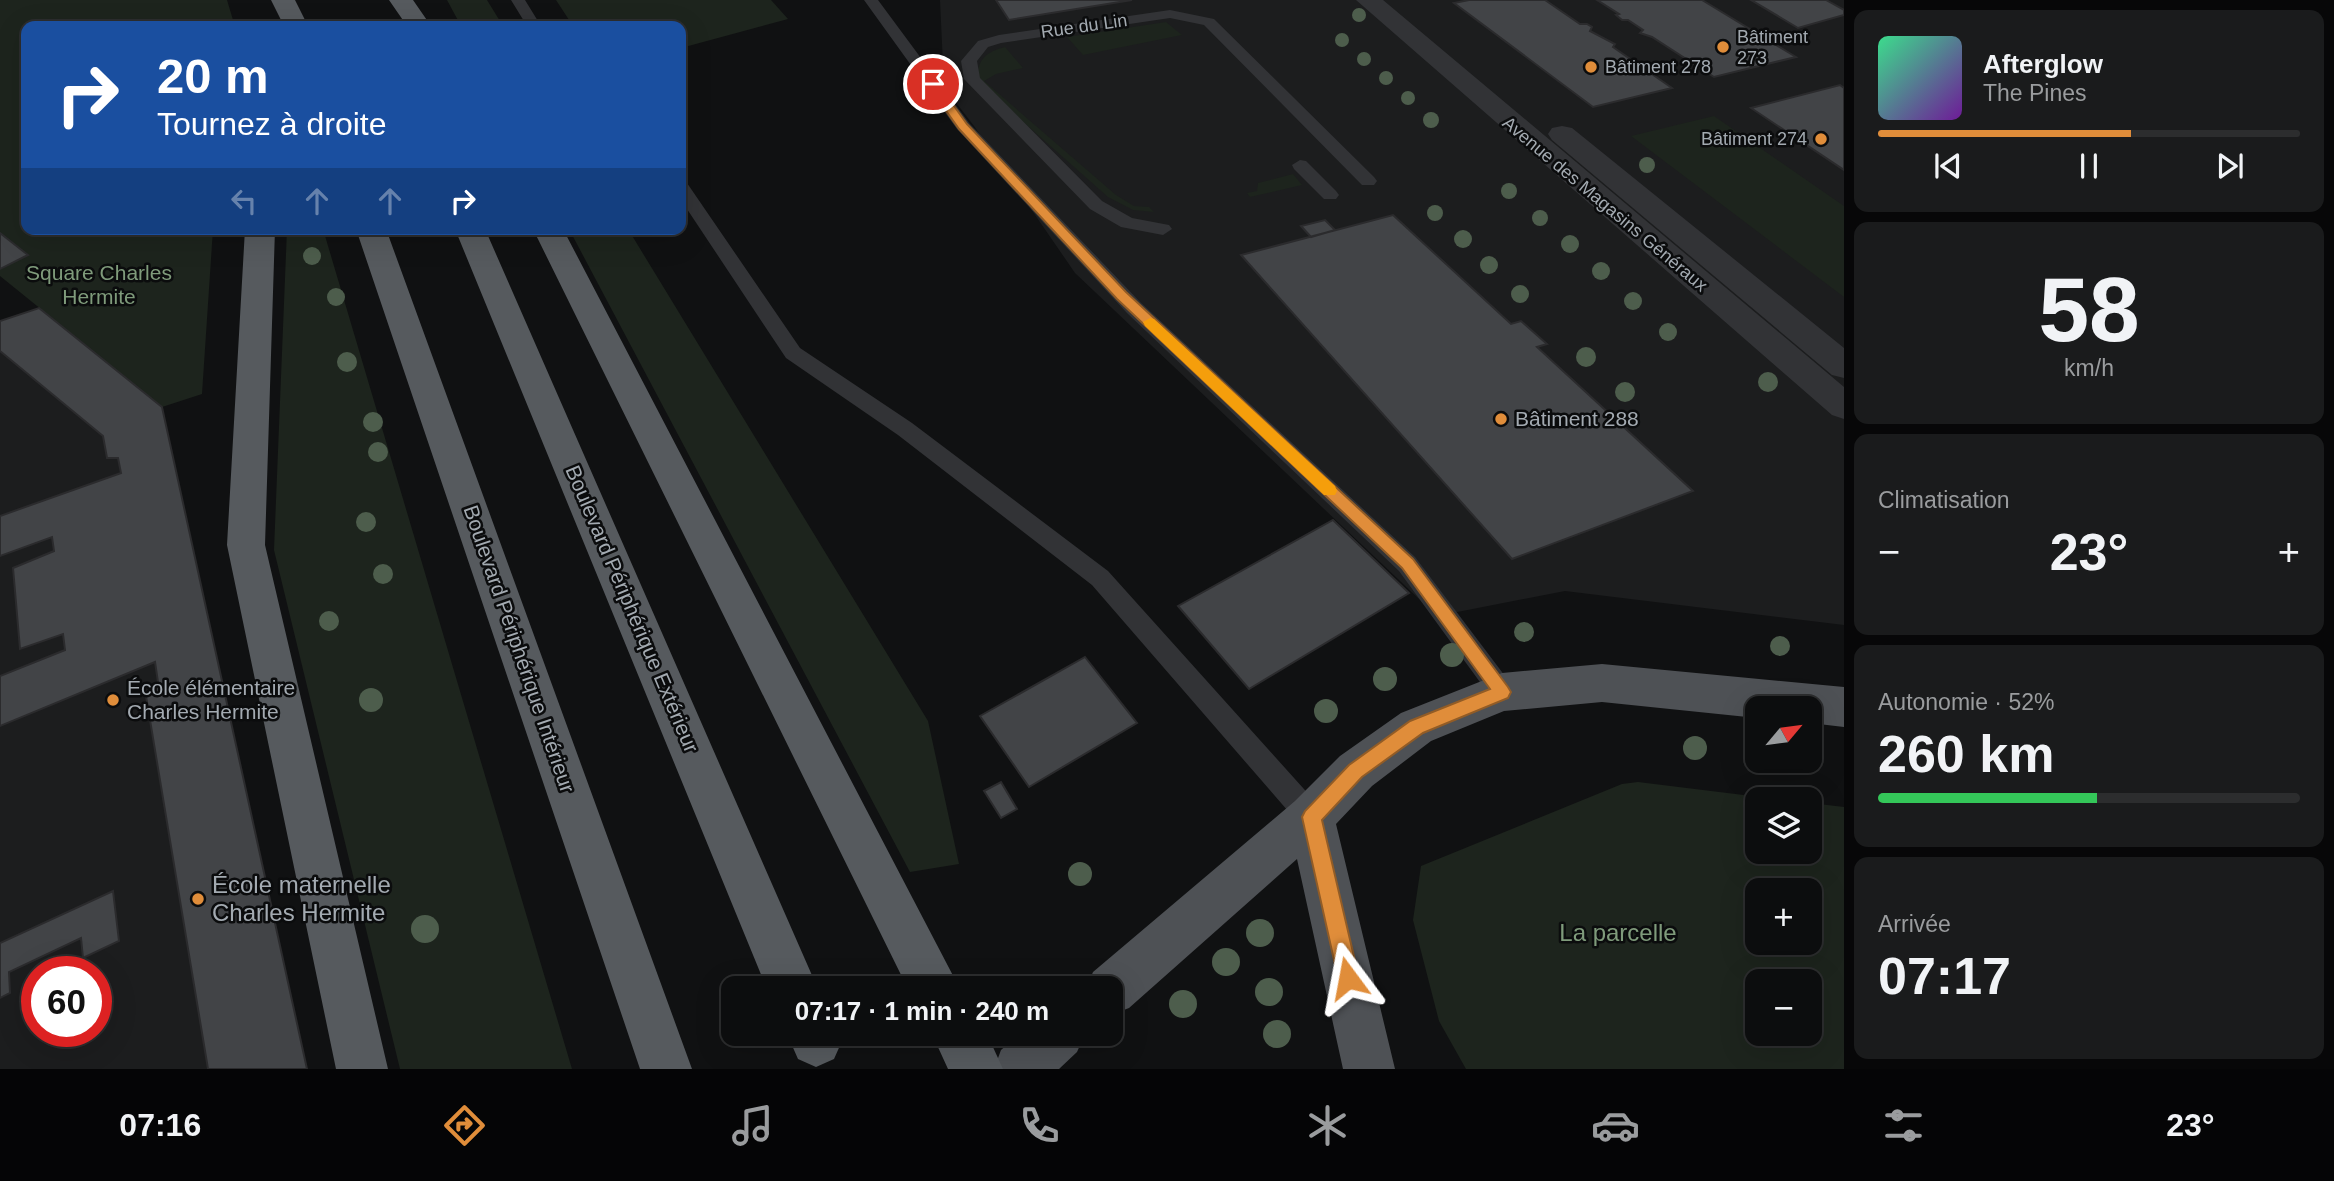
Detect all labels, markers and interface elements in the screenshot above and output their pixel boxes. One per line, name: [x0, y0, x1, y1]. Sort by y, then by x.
street label: Rue du Lin: [1039, 10, 1129, 42]
place label: Bâtiment 273: [1737, 27, 1808, 68]
marker: Bâtiment 273: [1715, 39, 1731, 55]
icon: right: [42, 49, 133, 140]
text: 20 m: [157, 49, 269, 103]
text: Afterglow: [1983, 49, 2103, 79]
pin: [903, 54, 963, 114]
place label: Bâtiment 278: [1605, 57, 1711, 77]
marker: Bâtiment 278: [1583, 59, 1599, 75]
icon: arrive: [914, 65, 952, 103]
text: The Pines: [1983, 80, 2087, 106]
text: Tournez à droite: [157, 106, 386, 142]
street label: Avenue des Magasins Généraux: [1499, 113, 1711, 295]
place label: Bâtiment 274: [1701, 129, 1807, 149]
marker: Bâtiment 274: [1813, 131, 1829, 147]
icon: previous: [1929, 147, 1967, 185]
icon: pause: [2070, 147, 2108, 185]
icon: next: [2211, 147, 2249, 185]
icon: left: [225, 182, 263, 220]
icon: ahead: [298, 182, 336, 220]
icon: ahead: [371, 182, 409, 220]
icon: right: [444, 182, 482, 220]
text: 58: [2038, 259, 2140, 360]
park label: Square Charles Hermite: [26, 261, 172, 308]
text: km/h: [2064, 355, 2114, 381]
place label: Bâtiment 288: [1515, 407, 1639, 430]
marker: Bâtiment 288: [1493, 411, 1509, 427]
street label: Boulevard Périphérique Extérieur: [561, 462, 703, 756]
text: Climatisation: [1878, 487, 2010, 513]
street label: Boulevard Périphérique Intérieur: [459, 502, 580, 796]
text: 23°: [2050, 523, 2128, 581]
text: −: [1878, 531, 1900, 573]
text: +: [2278, 531, 2300, 573]
place label: École élémentaire Charles Hermite: [127, 676, 295, 723]
text: Autonomie · 52%: [1878, 689, 2054, 715]
marker: École élémentaire Charles Hermite: [105, 692, 121, 708]
north arrow: [1745, 696, 1822, 774]
map controls: [1745, 696, 1822, 1046]
text: 260 km: [1878, 725, 2054, 783]
button: layers: [1745, 787, 1822, 864]
place label: École maternelle Charles Hermite: [212, 871, 391, 926]
button: +: [1745, 878, 1822, 955]
marker: École maternelle Charles Hermite: [190, 891, 206, 907]
text: Arrivée: [1878, 911, 1951, 937]
park label: La parcelle: [1559, 919, 1677, 946]
position arrow: [1311, 941, 1385, 1015]
text: 07:17: [1878, 947, 2011, 1005]
speed limit sign: 60: [21, 956, 112, 1047]
button: −: [1745, 969, 1822, 1046]
text: 07:17 · 1 min · 240 m: [795, 996, 1049, 1026]
icon: directions: [440, 1101, 489, 1150]
icon: music: [728, 1101, 777, 1150]
icon: phone: [1015, 1101, 1064, 1150]
icon: climate: [1303, 1101, 1352, 1150]
icon: car: [1591, 1101, 1640, 1150]
icon: filters: [1879, 1101, 1928, 1150]
text: 07:16: [119, 1107, 201, 1143]
text: 23°: [2166, 1107, 2215, 1143]

